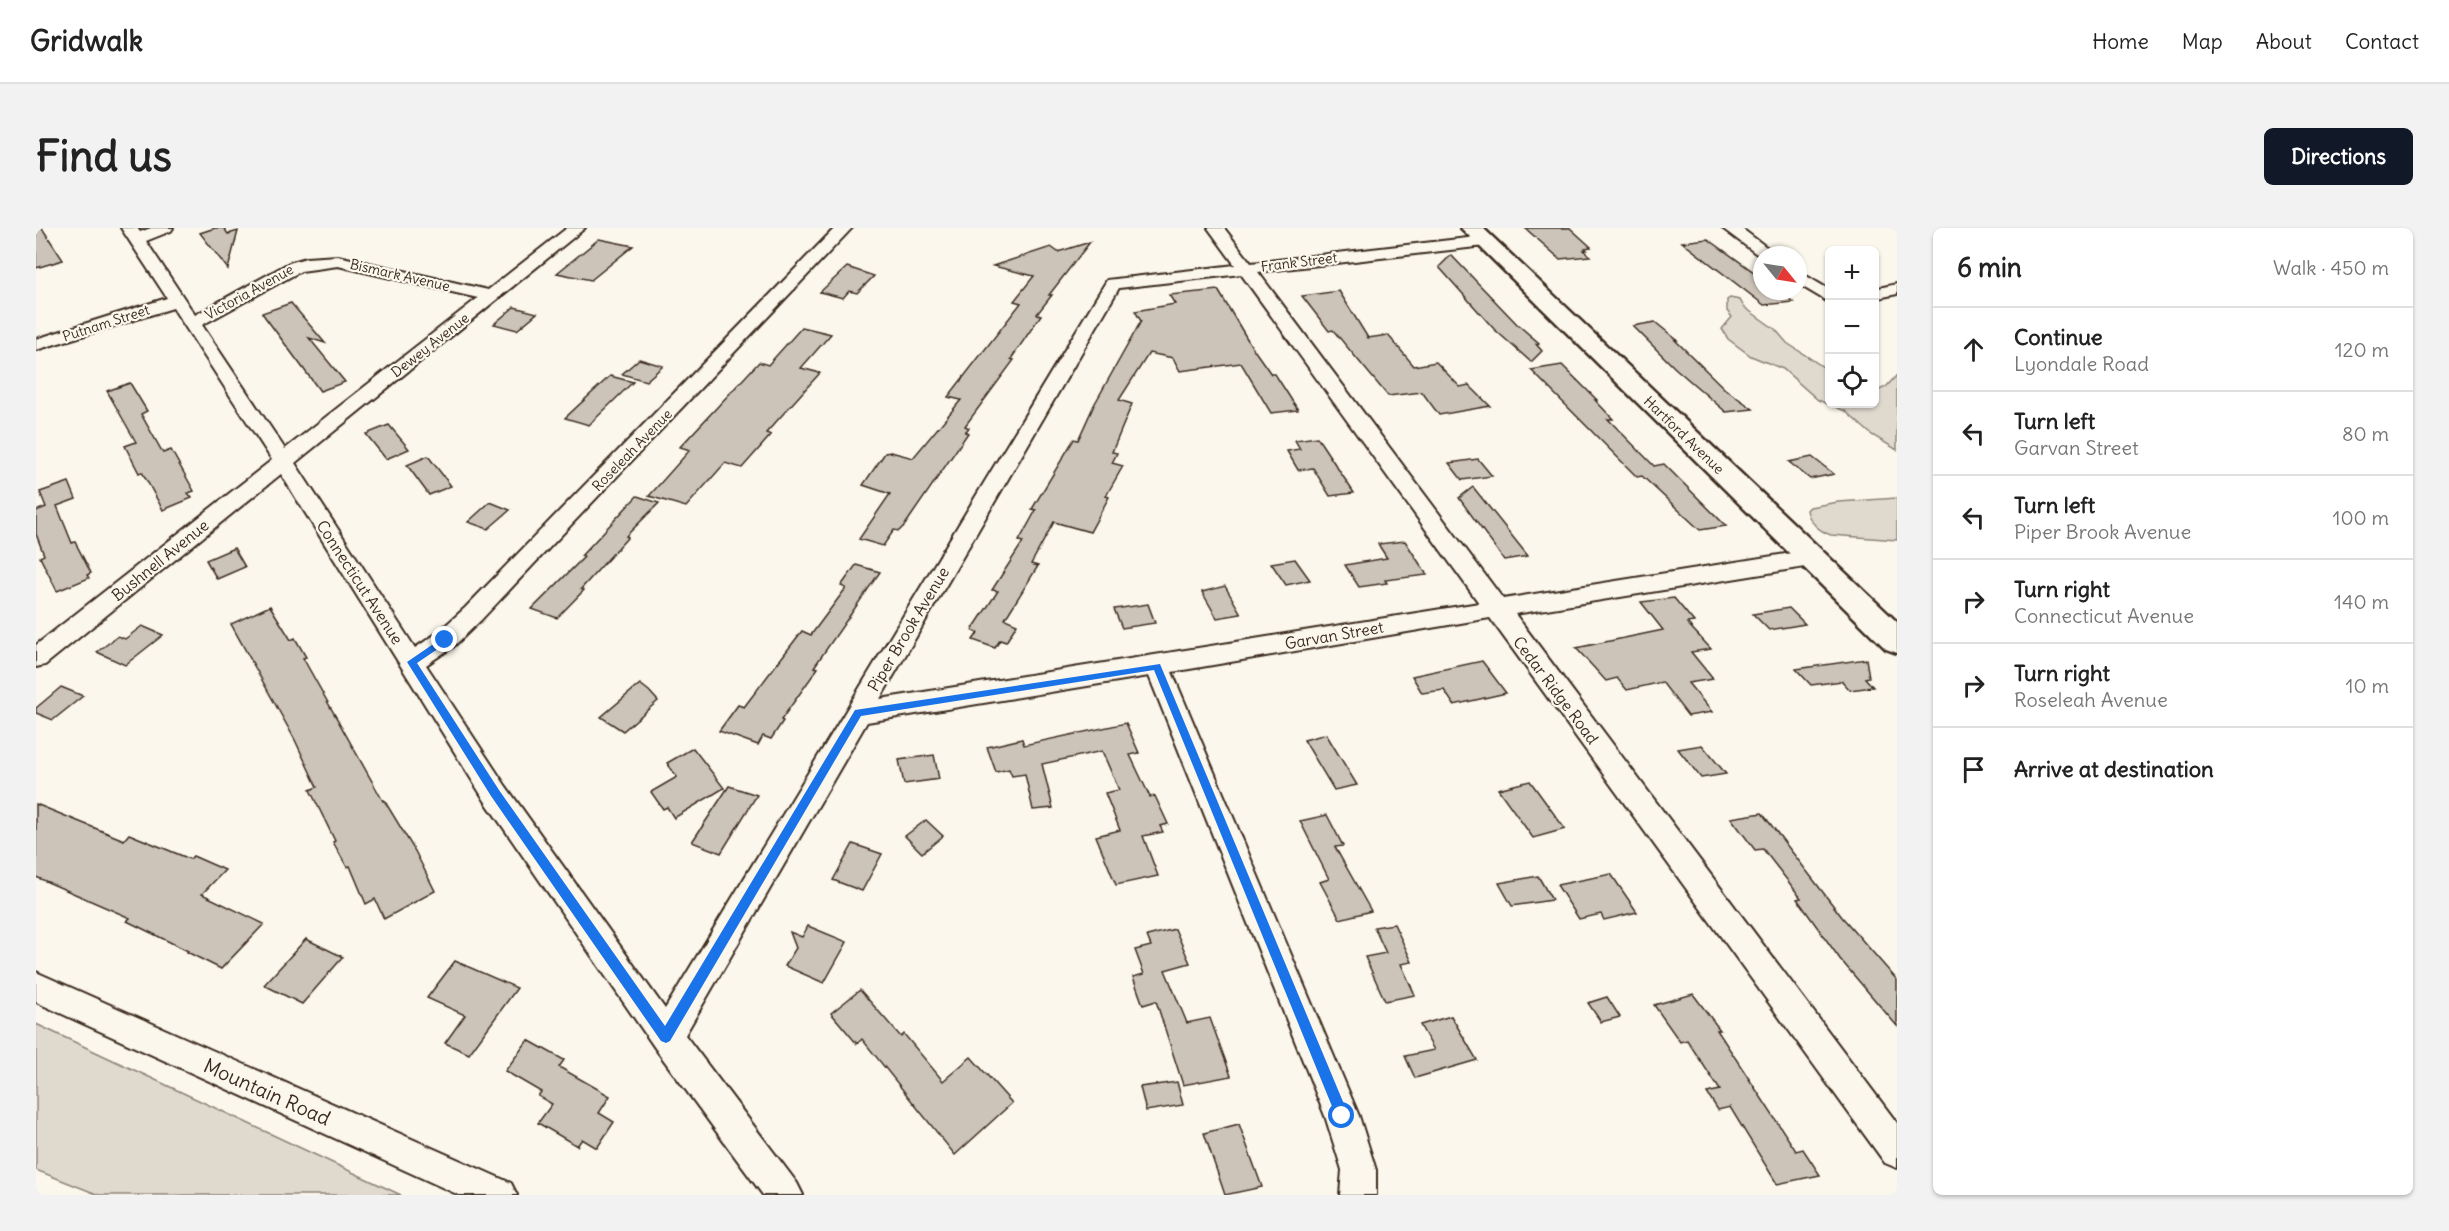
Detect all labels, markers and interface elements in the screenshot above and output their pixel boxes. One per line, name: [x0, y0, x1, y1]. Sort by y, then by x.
text: Gridwalk: [30, 23, 143, 59]
text: Home: [2092, 28, 2149, 55]
text: Map: [2182, 28, 2223, 55]
text: About: [2256, 28, 2312, 55]
text: Contact: [2345, 28, 2419, 55]
button: Directions: [2264, 128, 2413, 185]
text: Find us: [36, 130, 172, 182]
north arrow: [1753, 246, 1807, 300]
map controls: [1825, 246, 1879, 408]
button: +: [1825, 246, 1879, 300]
street label: Frank Street: [1260, 248, 1339, 276]
text: 6 min: [1957, 251, 2022, 284]
street label: Bismark Avenue: [348, 255, 452, 295]
text: Walk · 450 m: [2273, 255, 2389, 280]
street label: Victoria Avenue: [201, 260, 297, 324]
street label: Putnam Street: [60, 300, 152, 346]
button: −: [1825, 300, 1879, 354]
street label: Dewey Avenue: [387, 309, 473, 381]
text: Continue: [2014, 323, 2103, 351]
icon: ahead: [1957, 333, 1990, 366]
text: 120 m: [2335, 337, 2389, 362]
text: Lyondale Road: [2014, 351, 2149, 376]
button: locate: [1825, 354, 1879, 408]
street label: Hartford Avenue: [1640, 392, 1728, 478]
street label: Roseleah Avenue: [588, 405, 676, 495]
text: Turn left: [2014, 407, 2095, 435]
icon: left: [1957, 417, 1990, 450]
text: 80 m: [2342, 421, 2389, 446]
text: Garvan Street: [2014, 435, 2139, 460]
text: Turn left: [2014, 491, 2095, 519]
icon: left: [1957, 501, 1990, 534]
text: 100 m: [2332, 505, 2389, 530]
street label: Bushnell Avenue: [108, 515, 212, 605]
street label: Connecticut Avenue: [312, 516, 408, 648]
text: Piper Brook Avenue: [2014, 519, 2191, 544]
street label: Piper Brook Avenue: [863, 563, 953, 695]
text: Turn right: [2014, 575, 2110, 603]
icon: right: [1957, 585, 1990, 618]
text: 140 m: [2334, 589, 2389, 614]
text: Connecticut Avenue: [2014, 603, 2194, 628]
street label: Garvan Street: [1283, 616, 1385, 654]
route end: [431, 626, 457, 652]
street label: Cedar Ridge Road: [1509, 632, 1603, 748]
text: Turn right: [2014, 659, 2110, 687]
icon: right: [1957, 669, 1990, 702]
text: 10 m: [2346, 673, 2389, 698]
text: Roseleah Avenue: [2014, 687, 2168, 712]
icon: arrive: [1957, 753, 1990, 786]
text: Arrive at destination: [2014, 755, 2214, 783]
street label: Mountain Road: [200, 1052, 335, 1131]
route start: [1328, 1102, 1354, 1128]

